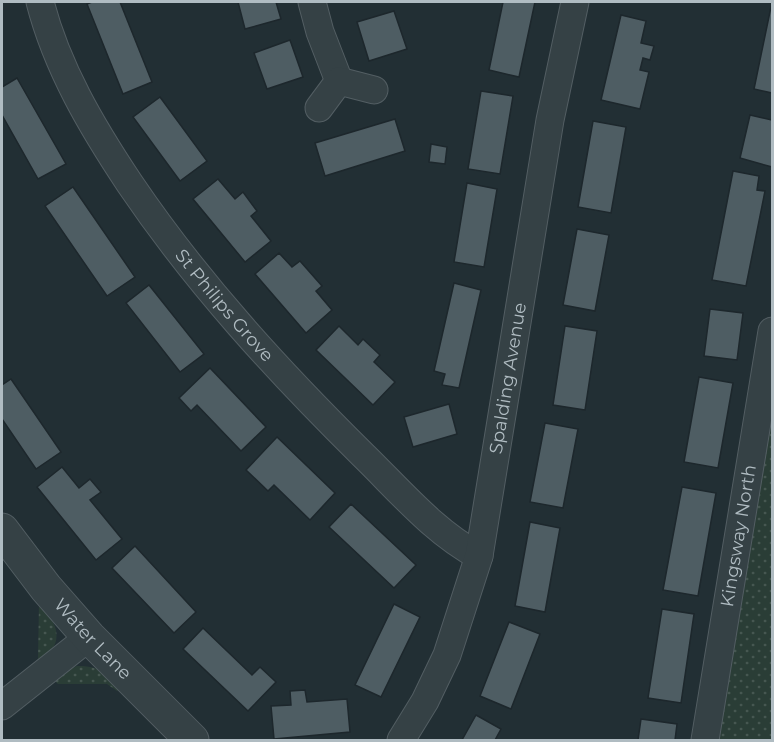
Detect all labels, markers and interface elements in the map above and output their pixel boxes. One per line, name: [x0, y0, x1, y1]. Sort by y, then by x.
street label: St Philips Grove: [170, 245, 278, 367]
street label: Spalding Avenue: [485, 301, 531, 455]
street label: Kingsway North: [716, 463, 761, 609]
street label: Water Lane: [49, 594, 136, 684]

